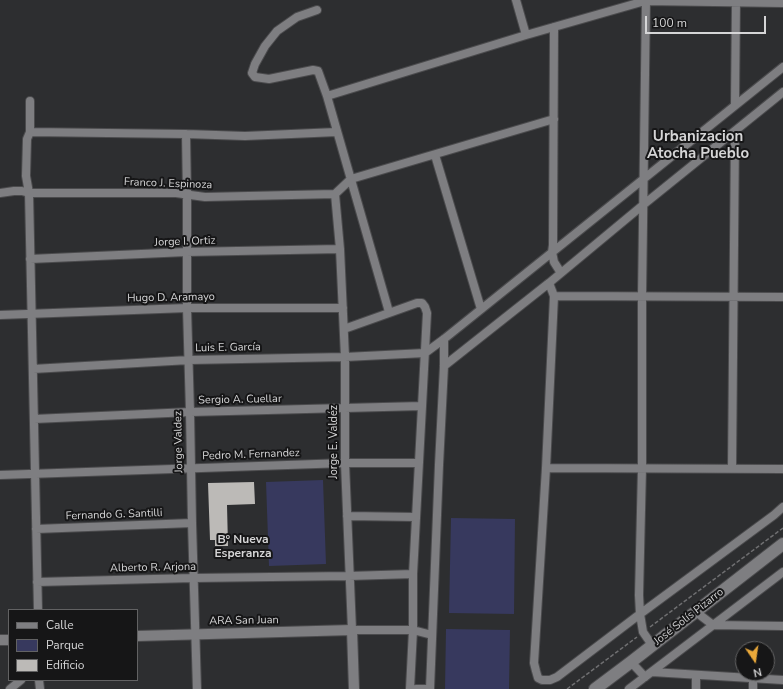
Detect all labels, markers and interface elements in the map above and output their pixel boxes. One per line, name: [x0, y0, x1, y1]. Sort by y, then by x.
scale bar: [647, 8, 768, 34]
text: 100 m: [652, 15, 687, 31]
district label: Urbanizacion Atocha Pueblo: [647, 128, 749, 163]
street label: Franco J. Espinoza: [124, 176, 212, 192]
street label: Jorge I. Ortiz: [154, 234, 216, 250]
street label: Hugo D. Aramayo: [127, 291, 215, 305]
street label: Luis E. García: [195, 341, 261, 355]
street label: Sergio A. Cuellar: [198, 393, 282, 407]
street label: Jorge E. Valdéz: [327, 405, 341, 479]
street label: Jorge Valdez: [172, 411, 186, 473]
street label: Pedro M. Fernandez: [202, 447, 300, 463]
street label: Fernando G. Santilli: [65, 507, 163, 523]
district label: Bº Nueva Esperanza: [214, 533, 272, 561]
street label: Alberto R. Arjona: [110, 561, 196, 575]
street label: José Solís Pizarro: [652, 586, 726, 648]
legend: [8, 609, 138, 681]
street label: ARA San Juan: [209, 614, 279, 628]
text: Calle: [46, 617, 74, 633]
text: Parque: [46, 637, 84, 653]
north arrow: [735, 641, 775, 681]
text: Edificio: [46, 657, 84, 673]
text: N: [752, 664, 763, 680]

